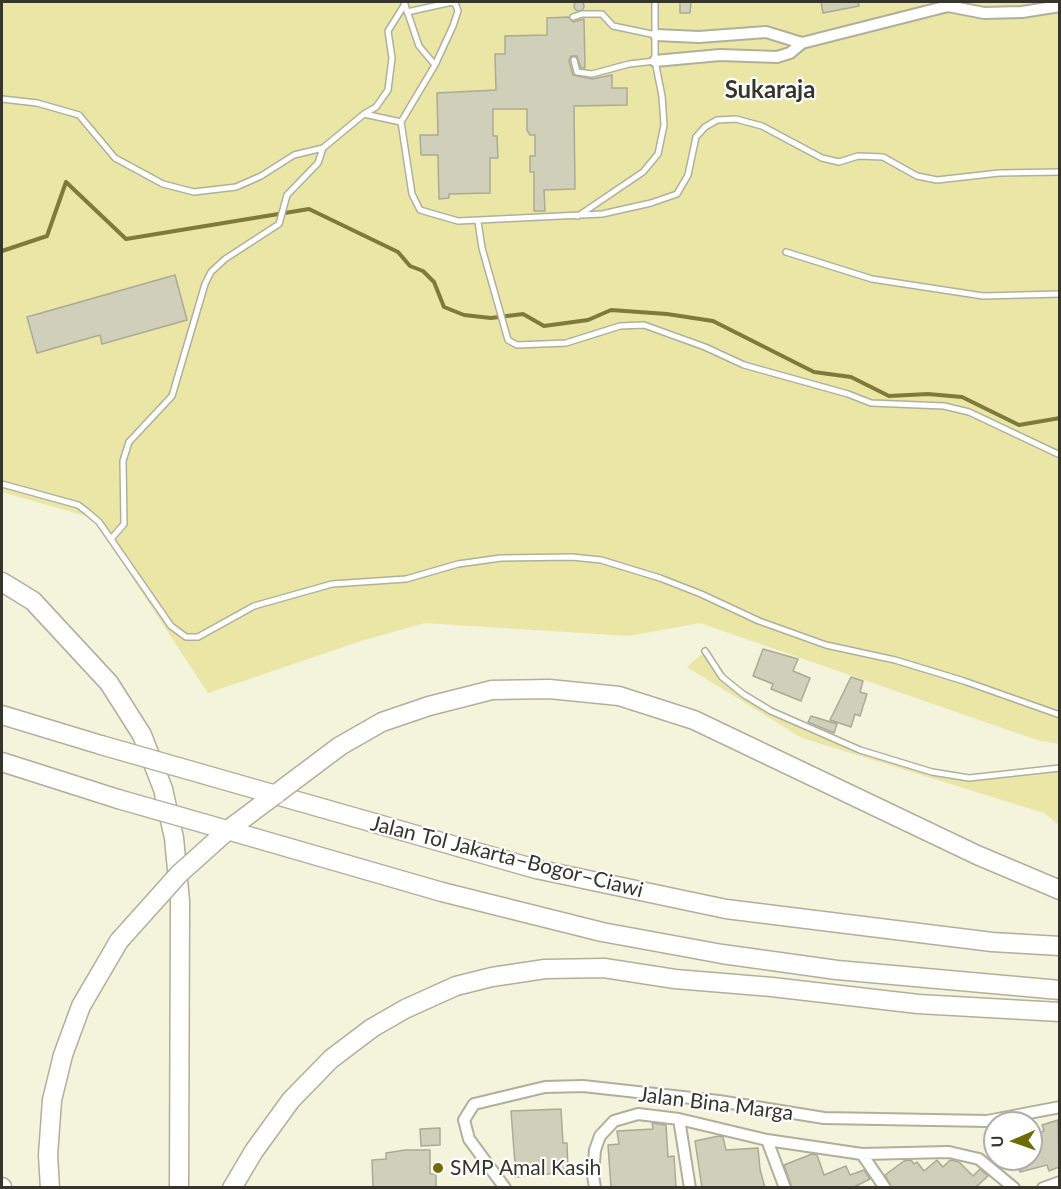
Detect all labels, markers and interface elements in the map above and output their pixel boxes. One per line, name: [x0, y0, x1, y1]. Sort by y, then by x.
district label: Sukaraja: [725, 76, 815, 104]
street label: Jalan Tol Jakarta–Bogor–Ciawi: [368, 811, 646, 903]
street label: Jalan Bina Marga: [637, 1082, 795, 1126]
north arrow: [983, 1111, 1043, 1171]
text: U: [987, 1135, 1006, 1148]
place label: SMP Amal Kasih: [450, 1155, 601, 1181]
marker: SMP Amal Kasih: [431, 1161, 445, 1175]

